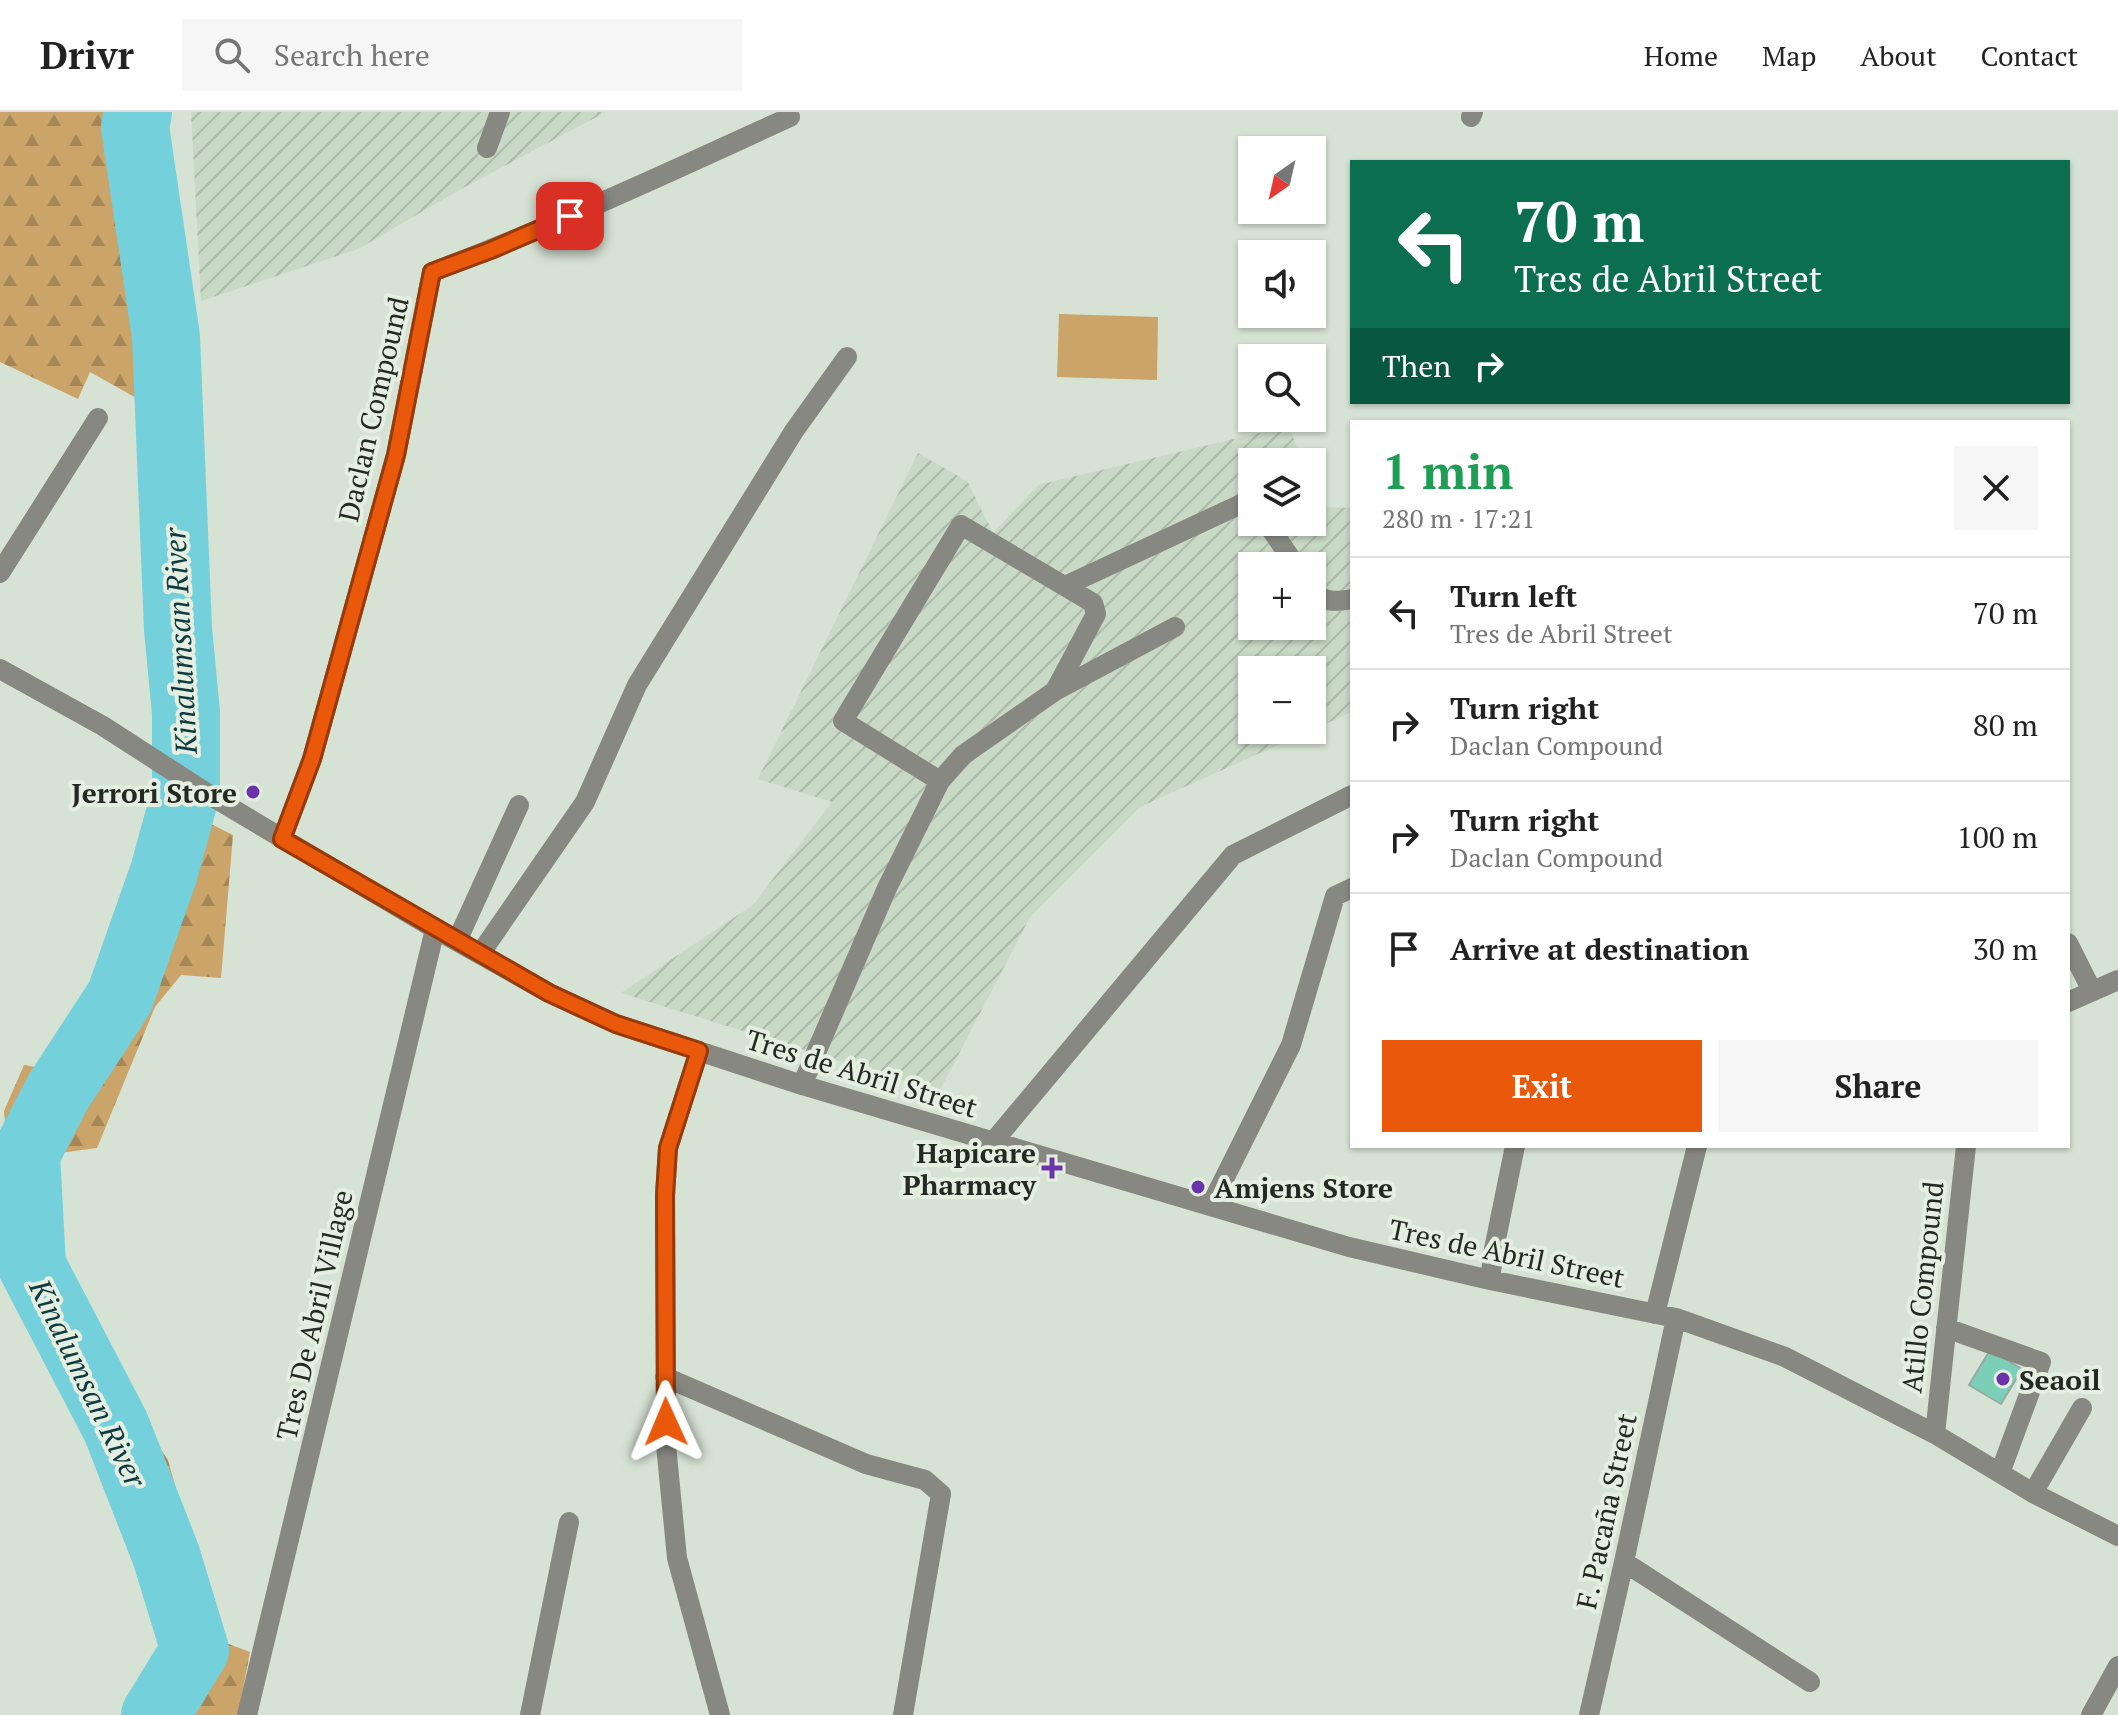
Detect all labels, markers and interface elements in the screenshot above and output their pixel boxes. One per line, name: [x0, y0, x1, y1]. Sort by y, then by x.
search box: [182, 19, 742, 91]
text: Drivr: [40, 30, 134, 80]
icon: search: [210, 33, 254, 77]
text: Search here: [274, 35, 430, 75]
text: Home: [1644, 37, 1718, 74]
text: Map: [1762, 37, 1816, 74]
text: About: [1860, 37, 1937, 74]
text: Contact: [1981, 37, 2078, 74]
north arrow: [1238, 136, 1326, 224]
map controls: [1238, 136, 1326, 744]
pin: [536, 182, 604, 250]
text: 70 m: [1514, 184, 1644, 258]
icon: left: [1382, 192, 1486, 296]
icon: arrive: [548, 194, 592, 238]
button: sound: [1238, 240, 1326, 328]
text: Tres de Abril Street: [1514, 255, 1822, 302]
street label: Daclan Compound: [329, 293, 417, 525]
button: search: [1238, 344, 1326, 432]
icon: right: [1467, 344, 1511, 388]
text: Then: [1382, 346, 1451, 386]
text: 1 min: [1382, 439, 1513, 503]
button: close: [1954, 446, 2038, 530]
button: layers: [1238, 448, 1326, 536]
text: 280 m · 17:21: [1382, 501, 1535, 535]
water label: Kinalumsan River: [154, 525, 206, 756]
button: +: [1238, 552, 1326, 640]
text: Turn left: [1450, 576, 1577, 616]
icon: left: [1382, 591, 1426, 635]
text: 70 m: [1973, 593, 2038, 633]
text: Tres de Abril Street: [1450, 616, 1673, 650]
button: −: [1238, 656, 1326, 744]
text: Turn right: [1450, 688, 1599, 728]
icon: right: [1382, 703, 1426, 747]
text: 80 m: [1973, 705, 2038, 745]
text: Daclan Compound: [1450, 728, 1663, 762]
place label: Jerrori Store: [72, 774, 237, 811]
marker: Jerrori Store: [244, 783, 262, 801]
text: Turn right: [1450, 800, 1599, 840]
icon: right: [1382, 815, 1426, 859]
text: 100 m: [1957, 817, 2038, 857]
text: Daclan Compound: [1450, 840, 1663, 874]
icon: arrive: [1382, 927, 1426, 971]
text: Arrive at destination: [1450, 929, 1749, 969]
text: 30 m: [1973, 929, 2038, 969]
street label: Tres de Abril Street: [742, 1020, 983, 1126]
button: Exit: [1382, 1040, 1702, 1132]
button: Share: [1718, 1040, 2038, 1132]
place label: Hapicare Pharmacy: [903, 1134, 1037, 1203]
marker: Hapicare Pharmacy: [1043, 1159, 1061, 1177]
place label: Amjens Store: [1214, 1169, 1393, 1206]
marker: Amjens Store: [1189, 1178, 1207, 1196]
street label: Atillo Compound: [1893, 1179, 1951, 1395]
street label: Tres De Abril Village: [267, 1186, 361, 1444]
street label: Tres de Abril Street: [1386, 1210, 1629, 1296]
water label: Kinalumsan River: [20, 1272, 156, 1495]
place label: Seaoil: [2019, 1361, 2100, 1398]
marker: Seaoil: [1994, 1370, 2012, 1388]
position arrow: [624, 1380, 708, 1464]
street label: F. Pacaña Street: [1567, 1409, 1645, 1612]

